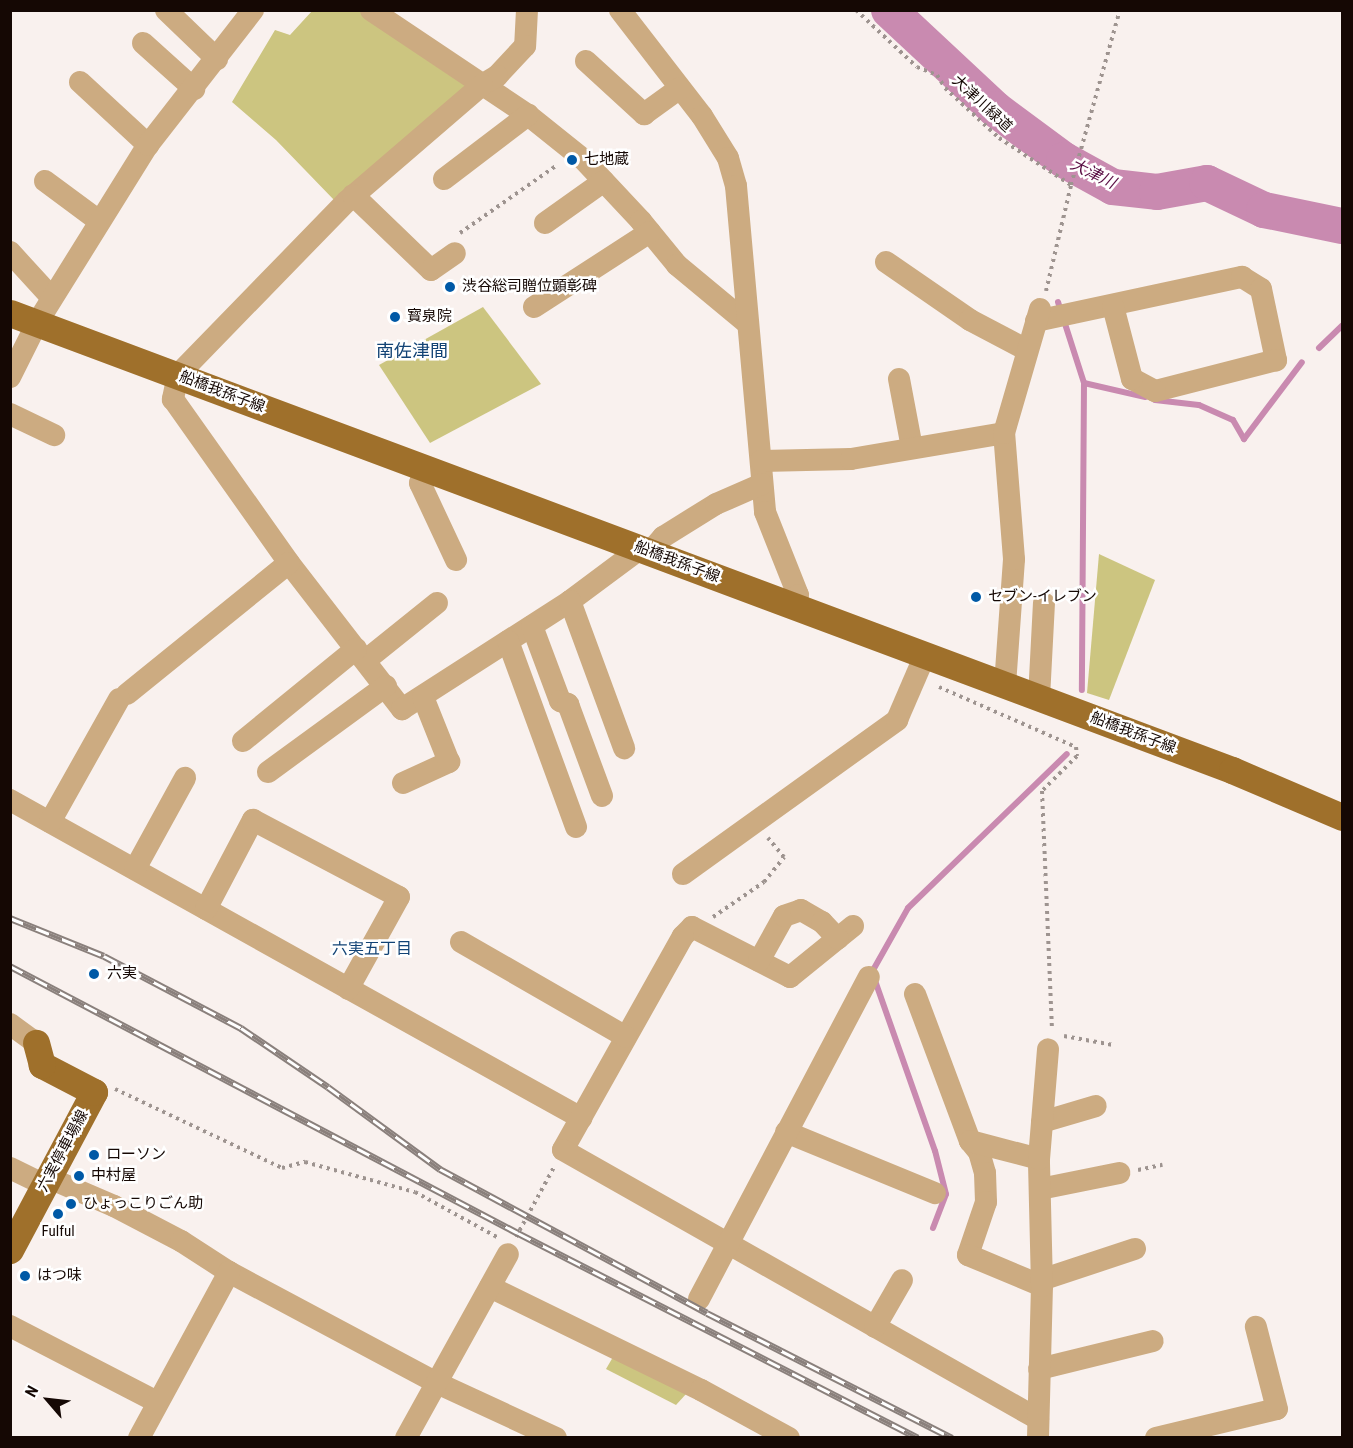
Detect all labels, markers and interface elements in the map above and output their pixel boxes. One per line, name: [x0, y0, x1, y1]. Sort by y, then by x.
street label: 大津川緑道: [948, 72, 1016, 136]
place label: 七地蔵: [584, 151, 629, 169]
marker: 七地蔵: [565, 153, 579, 167]
water label: 大津川: [1067, 155, 1119, 193]
place label: 渋谷総司贈位顕彰碑: [462, 278, 597, 296]
marker: 渋谷総司贈位顕彰碑: [443, 280, 457, 294]
place label: 寳泉院: [407, 308, 452, 326]
marker: 寳泉院: [388, 310, 402, 324]
district label: 南佐津間: [376, 340, 448, 362]
street label: 船橋我孫子線: [177, 367, 267, 417]
street label: 船橋我孫子線: [632, 537, 722, 587]
place label: セブン-イレブン: [988, 588, 1097, 606]
marker: セブン-イレブン: [969, 590, 983, 604]
street label: 船橋我孫子線: [1088, 708, 1178, 758]
district label: 六実五丁目: [332, 939, 412, 959]
marker: 六実: [85, 965, 103, 983]
place label: 六実: [107, 965, 137, 983]
street label: 六実停車場線: [34, 1107, 92, 1195]
place label: ローソン: [106, 1146, 166, 1164]
marker: ローソン: [87, 1148, 101, 1162]
place label: 中村屋: [91, 1167, 136, 1185]
marker: 中村屋: [72, 1169, 86, 1183]
place label: ひょっこりごん助: [83, 1195, 203, 1213]
marker: ひょっこりごん助: [64, 1197, 78, 1211]
marker: Fulful: [51, 1207, 65, 1221]
place label: Fulful: [41, 1223, 75, 1241]
place label: はつ味: [37, 1267, 82, 1285]
marker: はつ味: [18, 1269, 32, 1283]
north arrow: [18, 1370, 78, 1430]
text: N: [21, 1383, 42, 1400]

